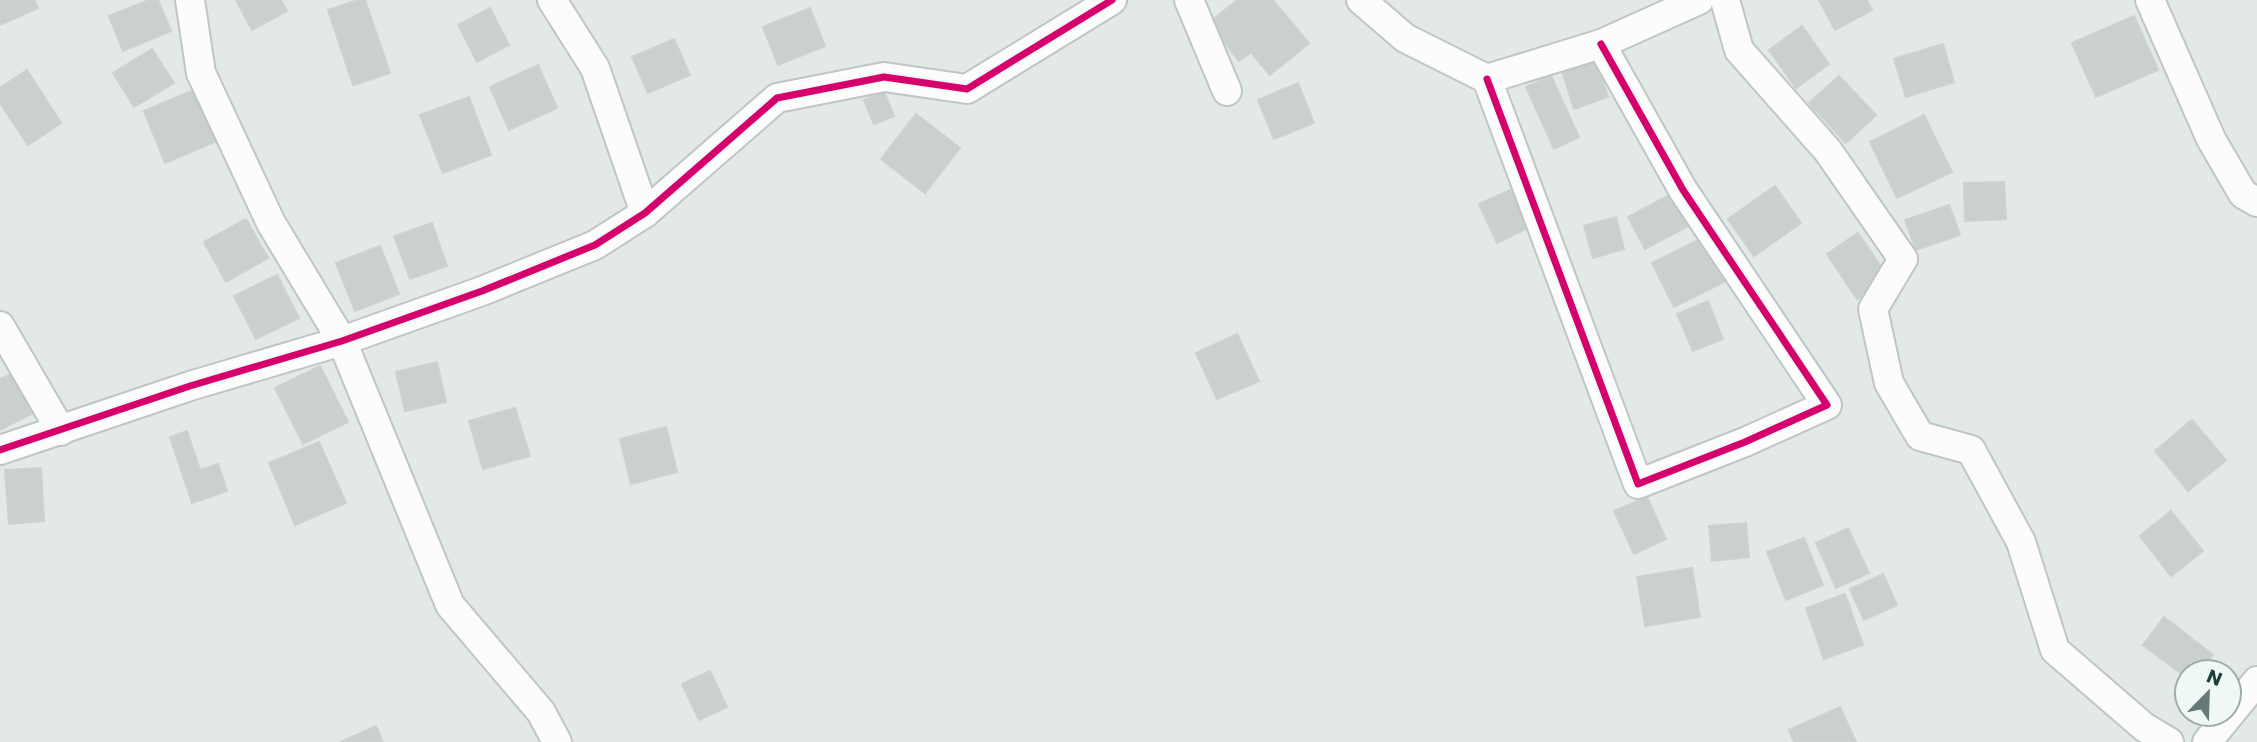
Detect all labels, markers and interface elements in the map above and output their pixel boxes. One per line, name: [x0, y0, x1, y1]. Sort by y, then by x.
north arrow: [2173, 658, 2243, 728]
text: N: [2203, 663, 2226, 693]

